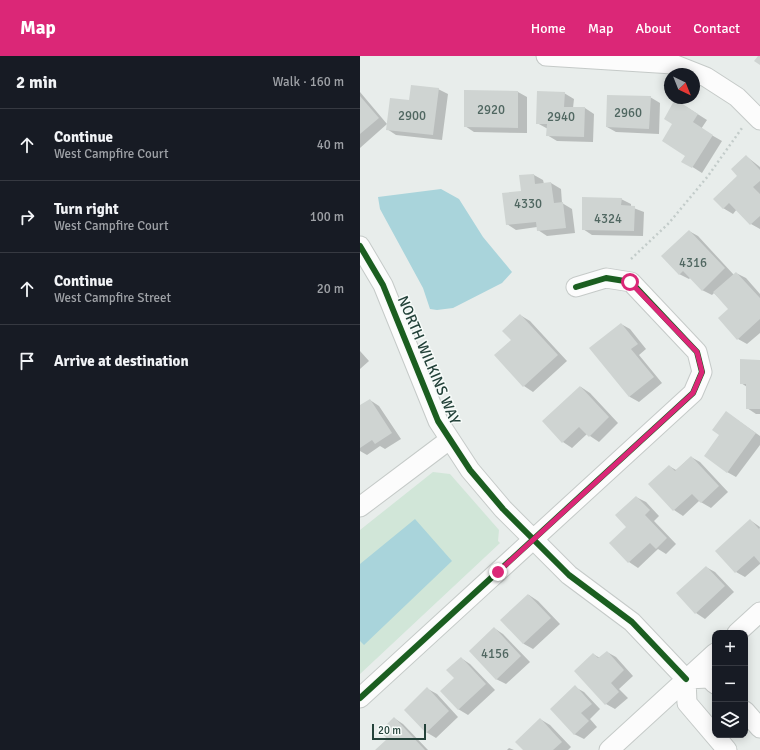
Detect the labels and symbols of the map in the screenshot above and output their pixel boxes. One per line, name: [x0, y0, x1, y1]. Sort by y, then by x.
north arrow: [664, 68, 700, 104]
house number: 2920: [477, 102, 505, 118]
house number: 2960: [614, 105, 642, 121]
house number: 2900: [398, 108, 426, 124]
house number: 2940: [547, 109, 575, 125]
house number: 4330: [514, 196, 542, 212]
house number: 4324: [594, 211, 622, 227]
house number: 4316: [679, 255, 707, 271]
route start: [621, 273, 639, 291]
street label: NORTH WILKINS WAY: [394, 293, 464, 427]
route end: [489, 563, 507, 581]
house number: 4156: [481, 646, 509, 662]
scale bar: [372, 722, 426, 741]

